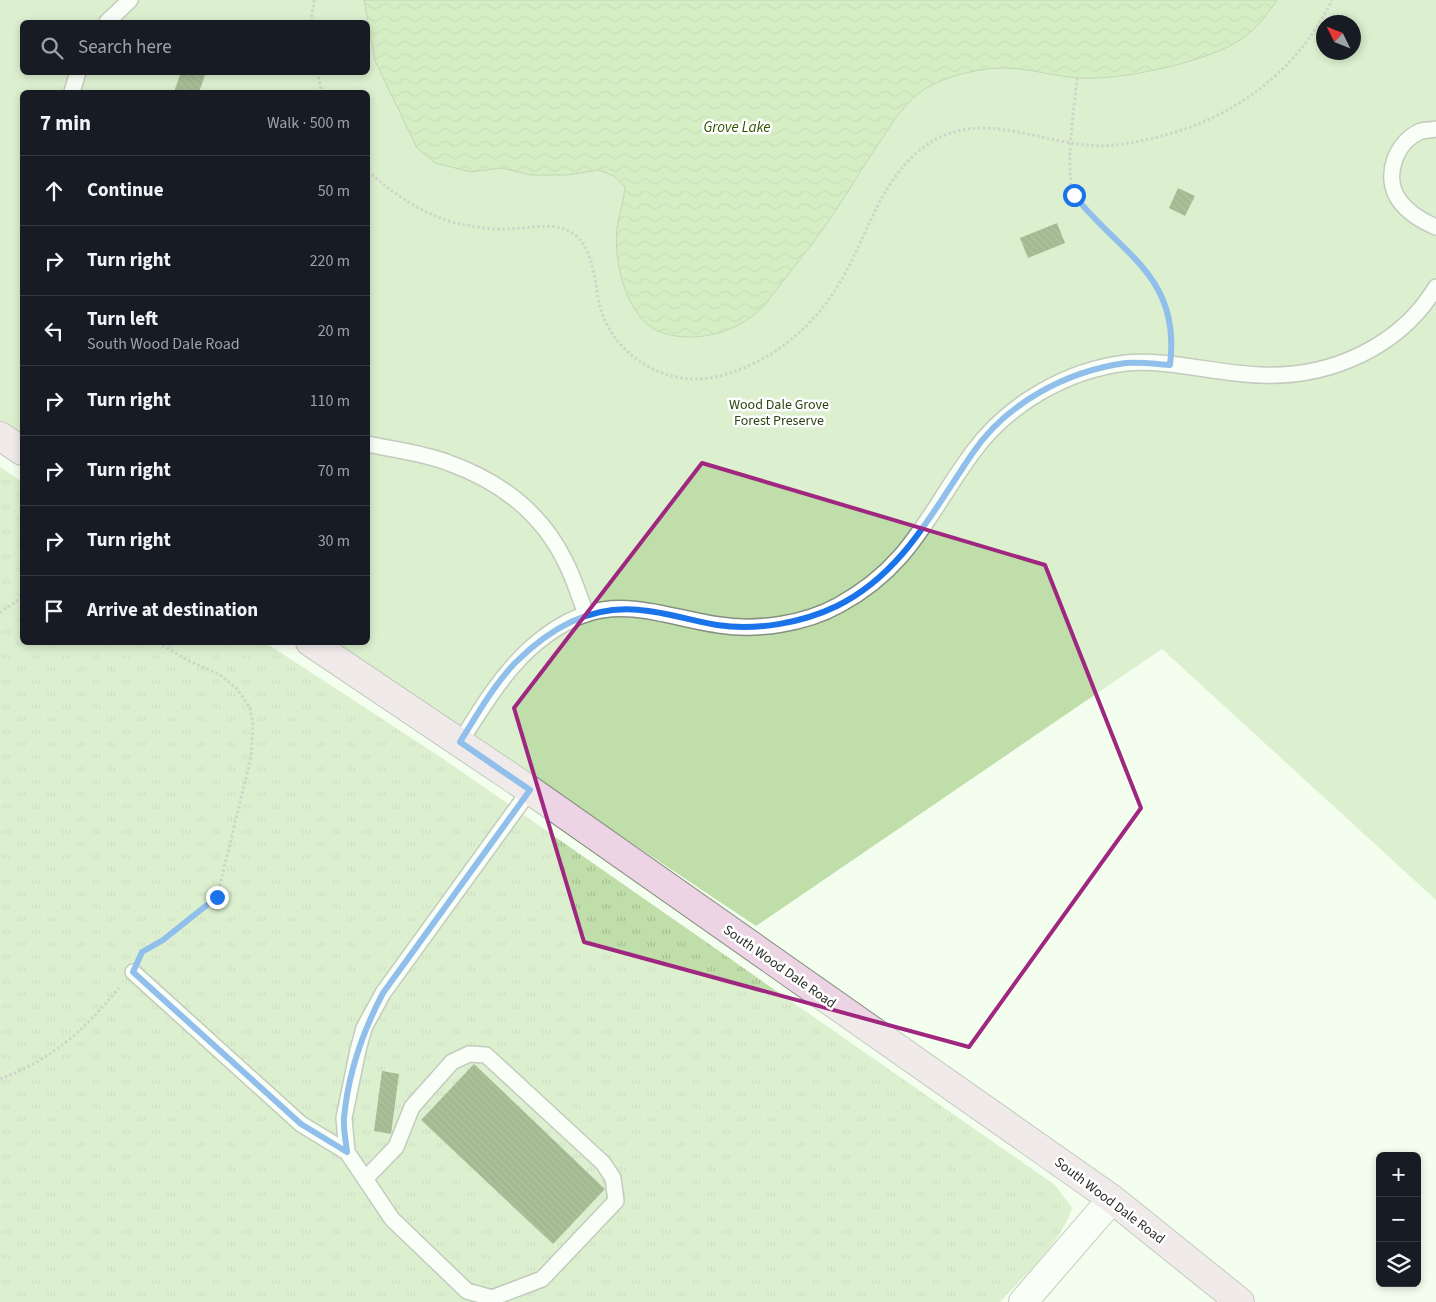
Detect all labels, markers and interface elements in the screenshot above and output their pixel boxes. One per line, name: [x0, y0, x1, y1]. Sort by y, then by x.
north arrow: [1316, 15, 1361, 60]
search box: [20, 20, 370, 75]
icon: search: [38, 34, 66, 62]
text: Search here: [78, 34, 172, 61]
text: 7 min: [40, 108, 91, 138]
text: Walk · 500 m: [267, 112, 350, 134]
water label: Grove Lake: [703, 117, 771, 138]
icon: ahead: [40, 177, 68, 205]
text: Continue: [87, 177, 164, 204]
text: 50 m: [318, 180, 350, 202]
route start: [1063, 184, 1086, 207]
icon: right: [40, 247, 68, 275]
text: Turn right: [87, 247, 171, 274]
text: 220 m: [310, 250, 350, 272]
text: Turn left: [87, 306, 158, 333]
icon: left: [40, 317, 68, 345]
text: 20 m: [318, 320, 350, 342]
text: South Wood Dale Road: [87, 333, 240, 355]
icon: right: [40, 387, 68, 415]
text: Turn right: [87, 387, 171, 414]
text: 110 m: [310, 390, 350, 412]
park label: Wood Dale Grove Forest Preserve: [729, 395, 829, 431]
icon: right: [40, 457, 68, 485]
text: Turn right: [87, 457, 171, 484]
text: 70 m: [318, 460, 350, 482]
icon: right: [40, 527, 68, 555]
text: Turn right: [87, 527, 171, 554]
text: 30 m: [318, 530, 350, 552]
icon: arrive: [40, 597, 68, 625]
text: Arrive at destination: [87, 597, 258, 624]
route end: [206, 886, 229, 909]
street label: South Wood Dale Road: [719, 920, 840, 1013]
map controls: [1376, 1152, 1421, 1287]
button: +: [1376, 1152, 1421, 1197]
street label: South Wood Dale Road: [1050, 1153, 1169, 1249]
button: −: [1376, 1197, 1421, 1242]
button: layers: [1376, 1242, 1421, 1287]

